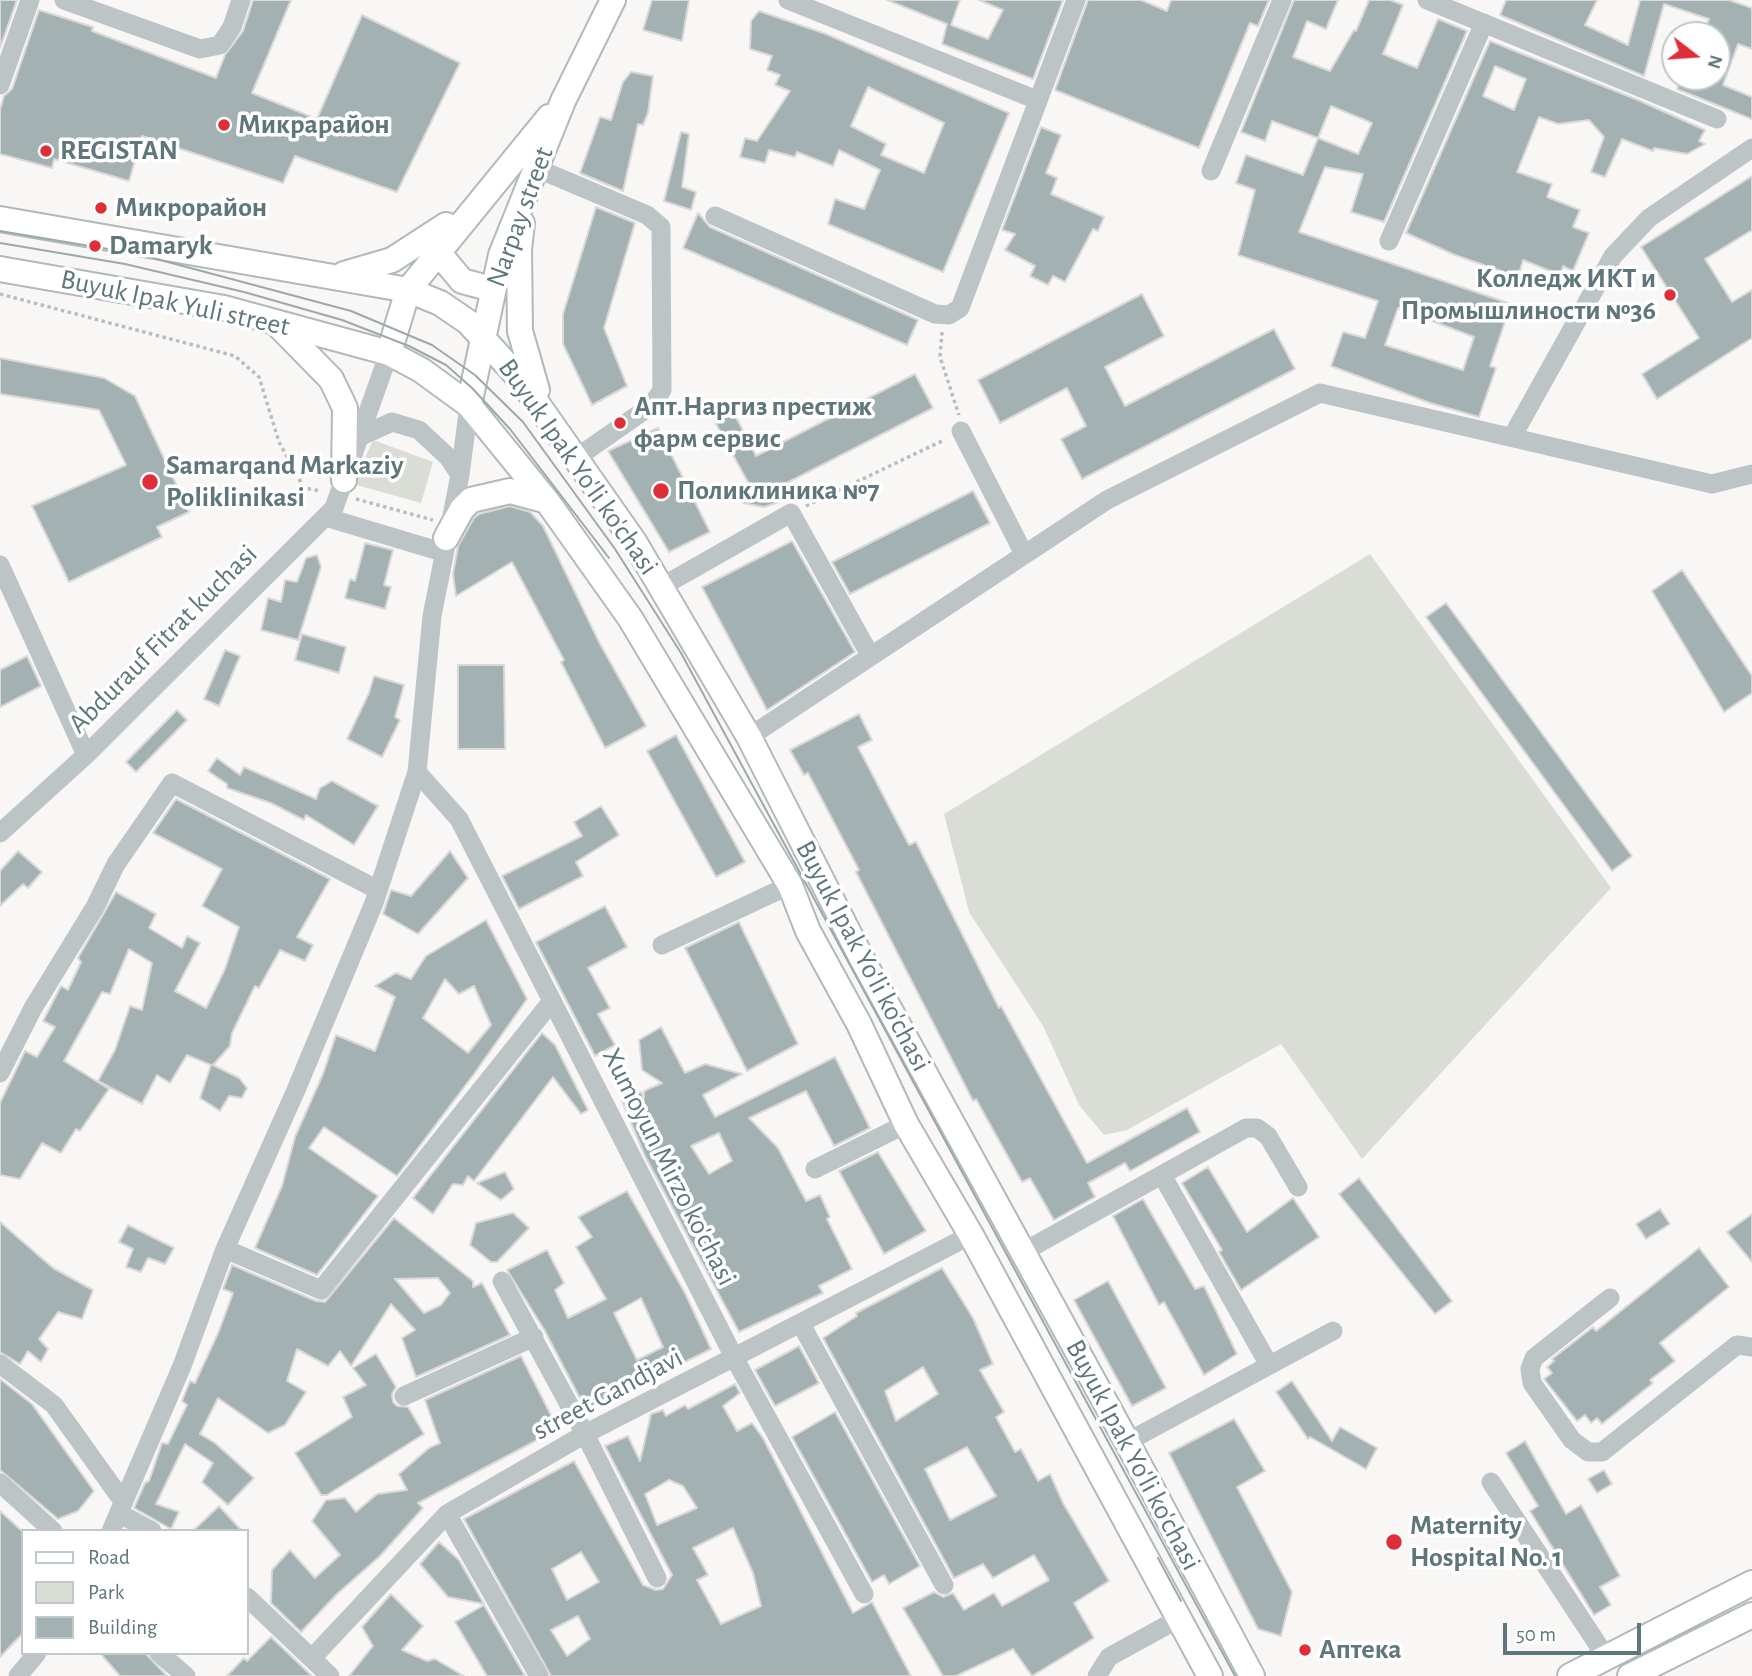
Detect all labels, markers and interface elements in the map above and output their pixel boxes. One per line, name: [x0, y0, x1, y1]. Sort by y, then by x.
north arrow: [1661, 21, 1731, 91]
text: N: [1704, 53, 1726, 71]
place label: Микрарайон: [238, 108, 390, 142]
marker: Микрарайон: [216, 117, 232, 133]
place label: REGISTAN: [60, 134, 178, 168]
street label: Narpay street: [479, 142, 561, 292]
marker: REGISTAN: [38, 143, 54, 159]
place label: Микрорайон: [115, 191, 267, 225]
marker: Микрорайон: [93, 200, 109, 216]
place label: Damaryk: [109, 229, 213, 263]
marker: Damaryk: [87, 238, 103, 254]
street label: Buyuk Ipak Yuli street: [57, 262, 293, 344]
place label: Колледж ИКТ и Промышлиности №36: [1401, 262, 1656, 328]
marker: Колледж ИКТ и Промышлиности №36: [1662, 287, 1678, 303]
street label: Buyuk Ipak Yo'li ko'chasi: [491, 352, 665, 582]
place label: Апт.Наргиз престиж фарм сервис: [634, 390, 872, 456]
marker: Апт.Наргиз престиж фарм сервис: [612, 415, 628, 431]
place label: Samarqand Markaziy Poliklinikasi: [166, 449, 403, 515]
marker: Samarqand Markaziy Poliklinikasi: [140, 472, 160, 492]
place label: Поликлиника №7: [677, 474, 879, 508]
marker: Поликлиника №7: [651, 481, 671, 501]
street label: Abdurauf Fitrat kuchasi: [62, 538, 264, 740]
street label: Buyuk Ipak Yo'li ko'chasi: [788, 835, 938, 1077]
street label: Xumoyun Mirzo ko'chasi: [595, 1043, 743, 1291]
street label: Buyuk Ipak Yo'li ko'chasi: [1058, 1334, 1208, 1576]
street label: street Gandjavi: [528, 1341, 688, 1447]
place label: Maternity Hospital No. 1: [1410, 1509, 1562, 1575]
legend: [21, 1529, 248, 1655]
marker: Maternity Hospital No. 1: [1384, 1532, 1404, 1552]
text: Road: [88, 1547, 130, 1568]
text: Park: [88, 1582, 124, 1603]
scale bar: [1507, 1610, 1645, 1654]
text: Building: [88, 1617, 157, 1638]
text: 50 m: [1516, 1624, 1556, 1645]
place label: Аптека: [1319, 1633, 1401, 1667]
marker: Аптека: [1297, 1642, 1313, 1658]

